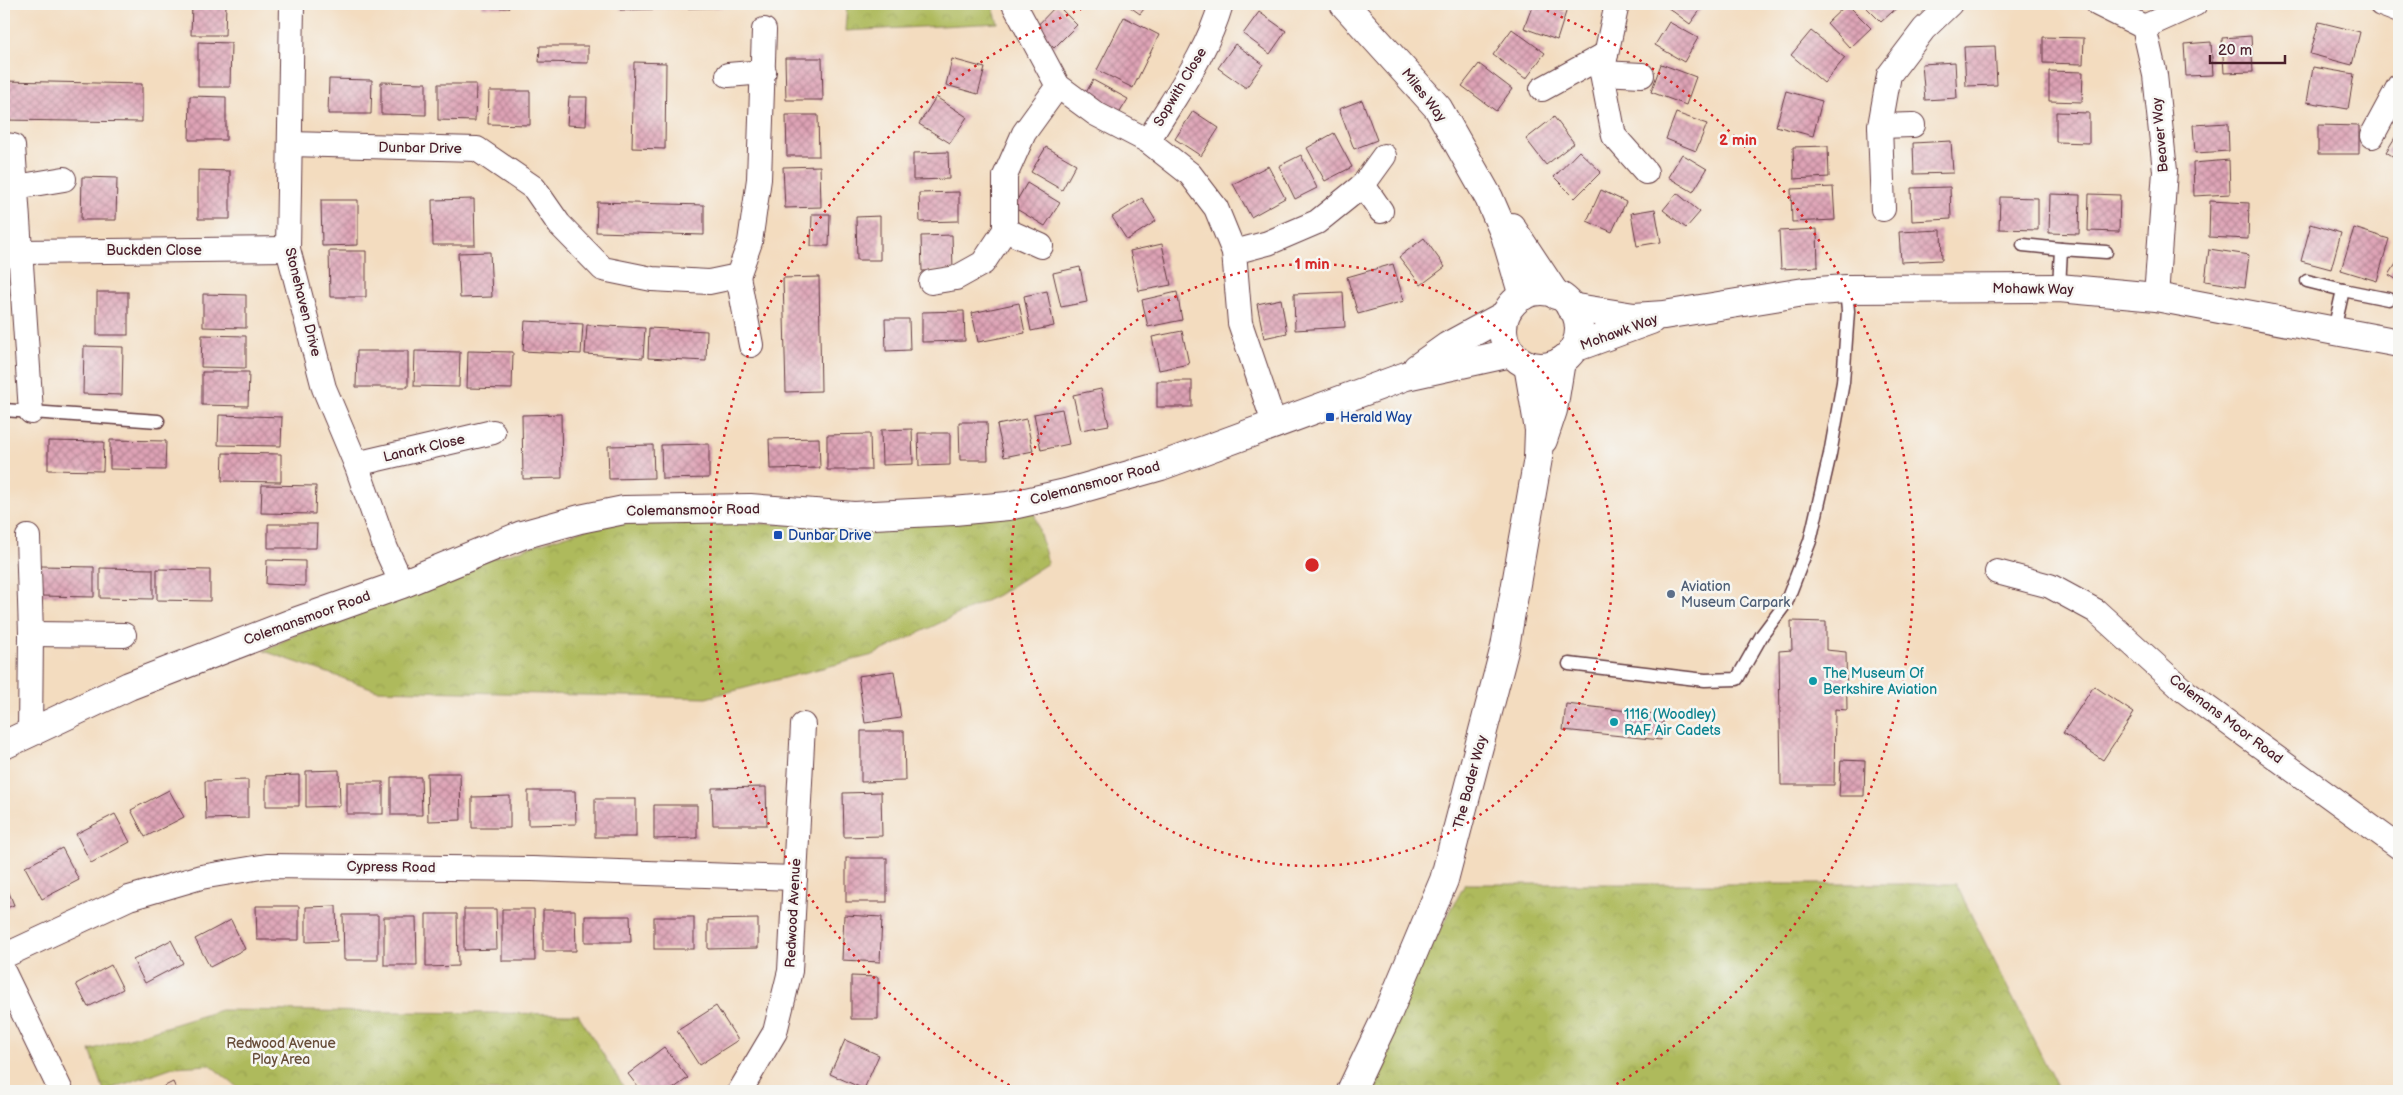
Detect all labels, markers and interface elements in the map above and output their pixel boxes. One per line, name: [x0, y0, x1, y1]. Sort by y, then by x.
scale bar: [2210, 32, 2286, 64]
text: 20 m: [2218, 41, 2252, 60]
street label: Sopwith Close: [1150, 44, 1210, 130]
street label: Miles Way: [1398, 65, 1451, 126]
street label: Beaver Way: [2148, 96, 2172, 173]
text: 2 min: [1719, 131, 1757, 150]
street label: Dunbar Drive: [378, 139, 462, 157]
street label: Buckden Close: [106, 242, 202, 259]
street label: Stonehaven Drive: [281, 246, 325, 358]
text: 1 min: [1294, 255, 1330, 274]
street label: Mohawk Way: [1992, 280, 2075, 298]
street label: Mohawk Way: [1578, 310, 1661, 354]
place label: Herald Way: [1340, 409, 1412, 426]
marker: Herald Way: [1324, 411, 1336, 423]
street label: Lanark Close: [382, 430, 466, 466]
street label: Colemansmoor Road: [1028, 457, 1162, 509]
street label: Colemansmoor Road: [626, 500, 760, 520]
place label: Dunbar Drive: [788, 527, 872, 544]
marker: Dunbar Drive: [772, 529, 784, 541]
centre of rings: [1303, 556, 1321, 574]
place label: Aviation Museum Carpark: [1681, 578, 1790, 611]
street label: Colemansmoor Road: [241, 587, 373, 649]
marker: Aviation Museum Carpark: [1665, 588, 1677, 600]
place label: The Museum Of Berkshire Aviation: [1823, 665, 1937, 698]
street label: Colemans Moor Road: [2166, 671, 2286, 767]
marker: The Museum Of Berkshire Aviation: [1807, 675, 1819, 687]
place label: 1116 (Woodley) RAF Air Cadets: [1624, 706, 1721, 739]
marker: 1116 (Woodley) RAF Air Cadets: [1608, 716, 1620, 728]
street label: The Bader Way: [1449, 733, 1491, 831]
street label: Cypress Road: [346, 858, 436, 876]
street label: Redwood Avenue: [782, 858, 804, 968]
park label: Redwood Avenue Play Area: [226, 1035, 336, 1068]

